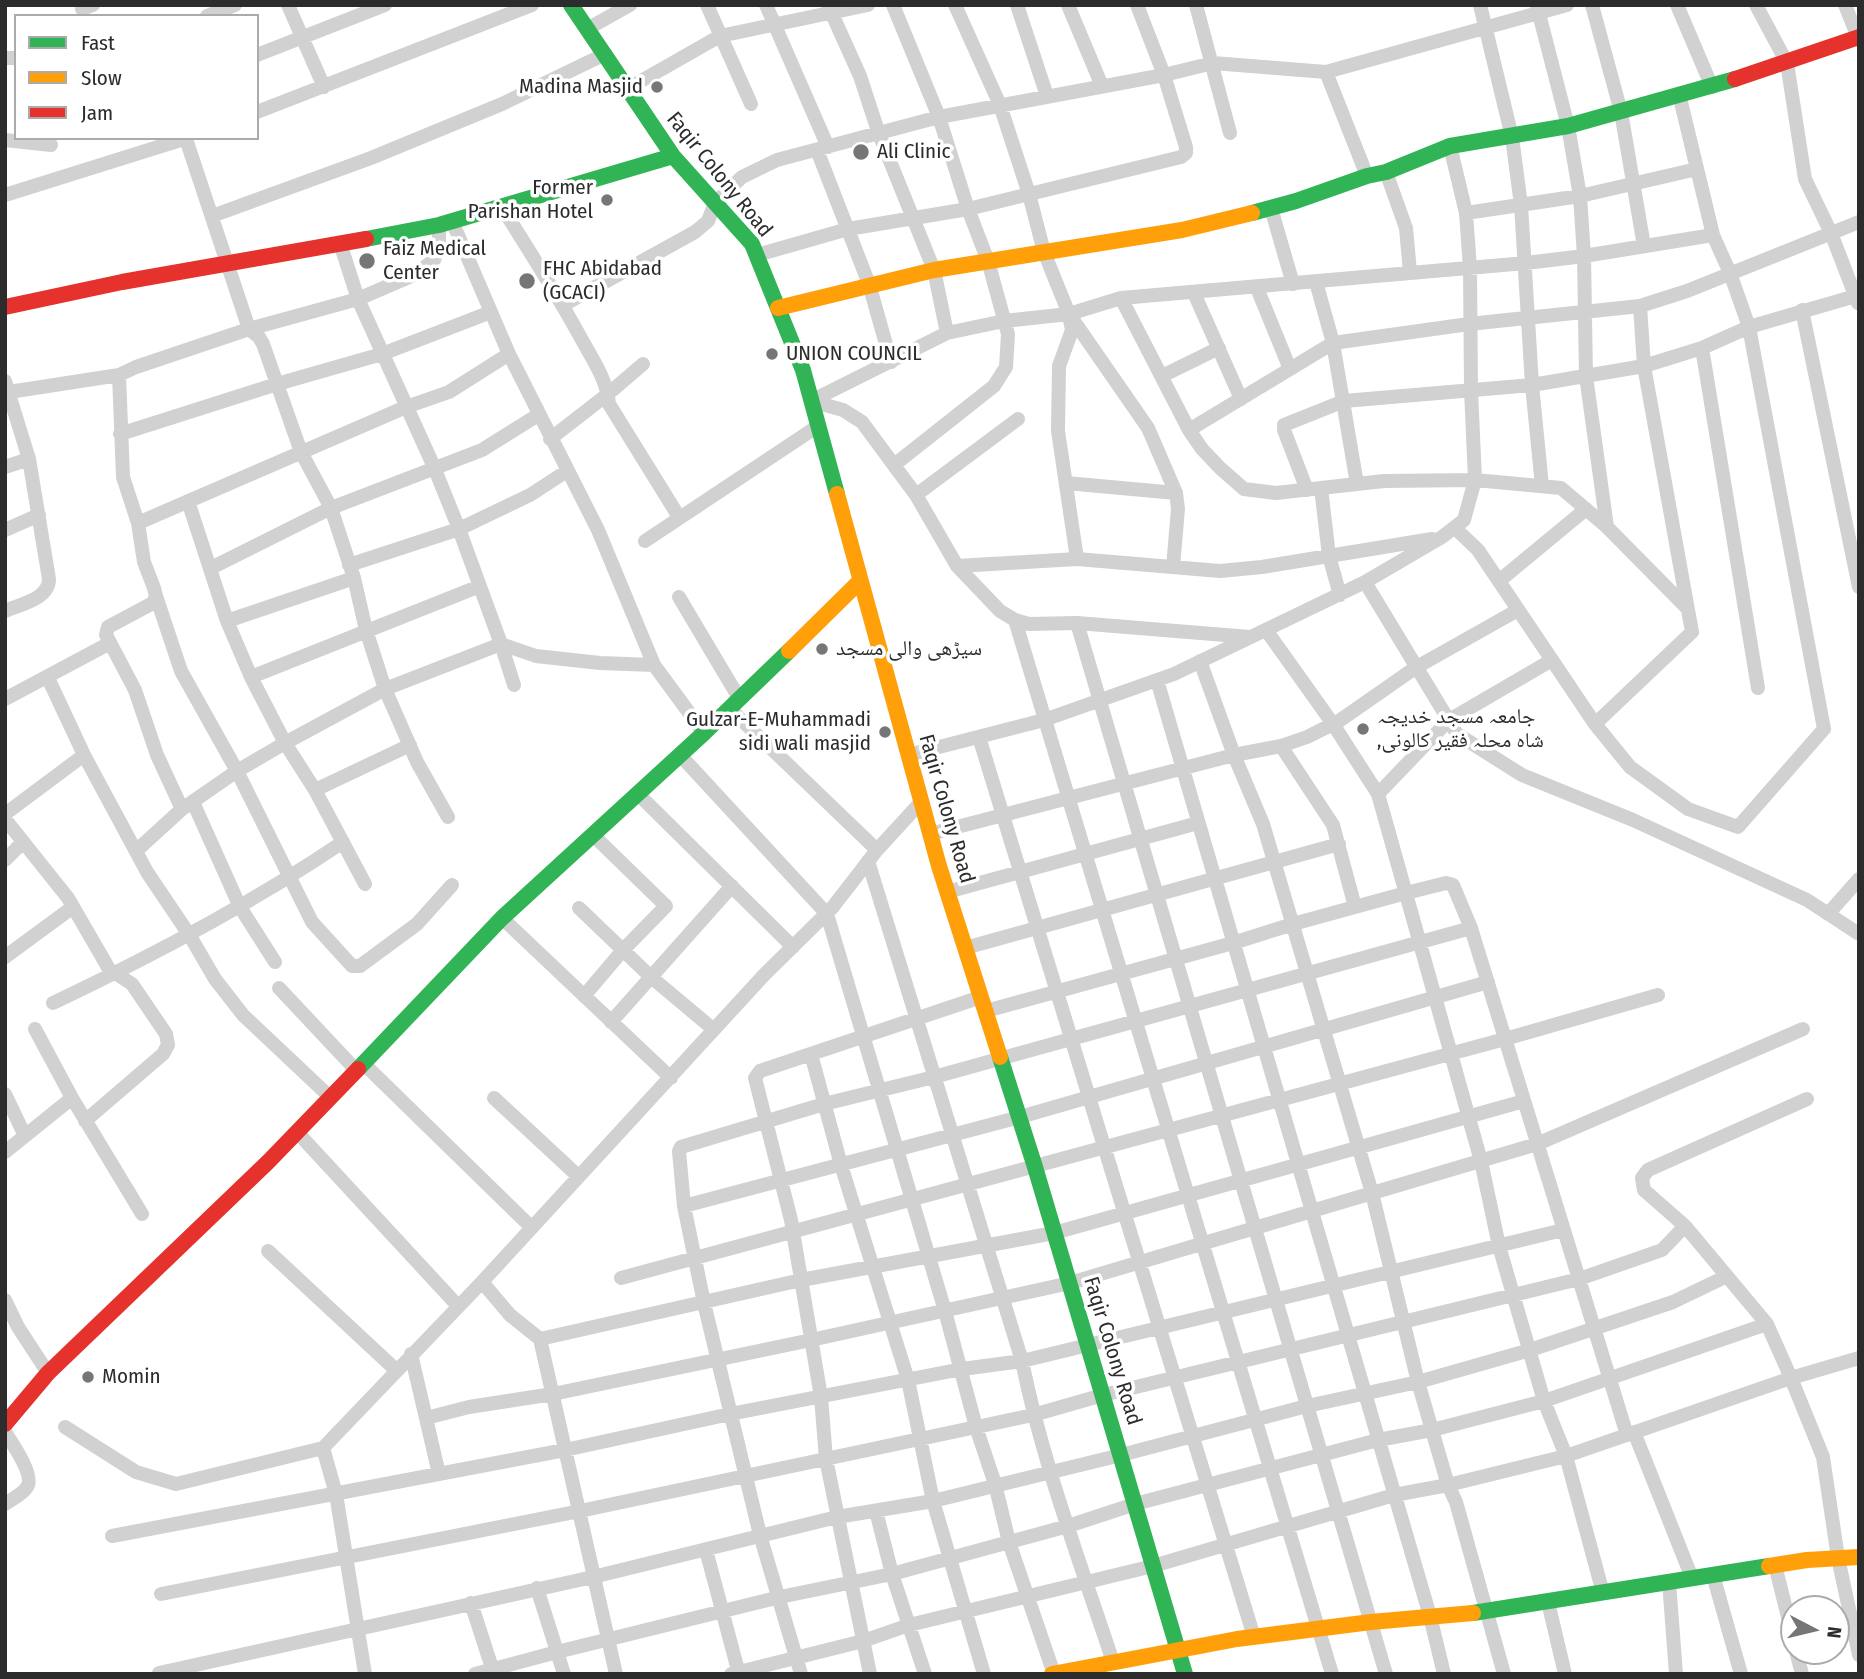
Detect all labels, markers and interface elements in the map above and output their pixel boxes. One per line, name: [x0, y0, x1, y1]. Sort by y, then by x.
legend: [14, 14, 259, 140]
text: Fast: [81, 30, 115, 56]
text: Slow: [81, 65, 122, 91]
place label: Madina Masjid: [519, 74, 643, 100]
marker: Madina Masjid: [649, 79, 665, 95]
text: Jam: [81, 100, 113, 126]
street label: Faqir Colony Road: [661, 107, 777, 243]
place label: Ali Clinic: [877, 139, 950, 165]
marker: Ali Clinic: [851, 142, 871, 162]
place label: Former Parishan Hotel: [468, 175, 593, 225]
marker: Former Parishan Hotel: [599, 192, 615, 208]
place label: Faiz Medical Center: [383, 236, 486, 286]
marker: Faiz Medical Center: [357, 251, 377, 271]
place label: FHC Abidabad (GCACI): [543, 256, 662, 306]
marker: FHC Abidabad (GCACI): [517, 271, 537, 291]
place label: UNION COUNCIL: [786, 341, 921, 367]
marker: UNION COUNCIL: [764, 346, 780, 362]
place label: سیڑھی والی مسجد: [836, 636, 982, 662]
marker: سیڑھی والی مسجد: [814, 641, 830, 657]
place label: جامعہ مسجد خدیجہ ,شاہ محلہ فقیر کالونی: [1377, 704, 1544, 754]
place label: Gulzar-E-Muhammadi sidi wali masjid: [686, 707, 871, 757]
marker: جامعہ مسجد خدیجہ ,شاہ محلہ فقیر کالونی: [1355, 721, 1371, 737]
marker: Gulzar-E-Muhammadi sidi wali masjid: [877, 724, 893, 740]
street label: Faqir Colony Road: [913, 732, 979, 886]
street label: Faqir Colony Road: [1078, 1274, 1146, 1428]
place label: Momin: [102, 1364, 160, 1390]
marker: Momin: [80, 1369, 96, 1385]
north arrow: [1780, 1595, 1850, 1665]
text: N: [1822, 1625, 1846, 1639]

